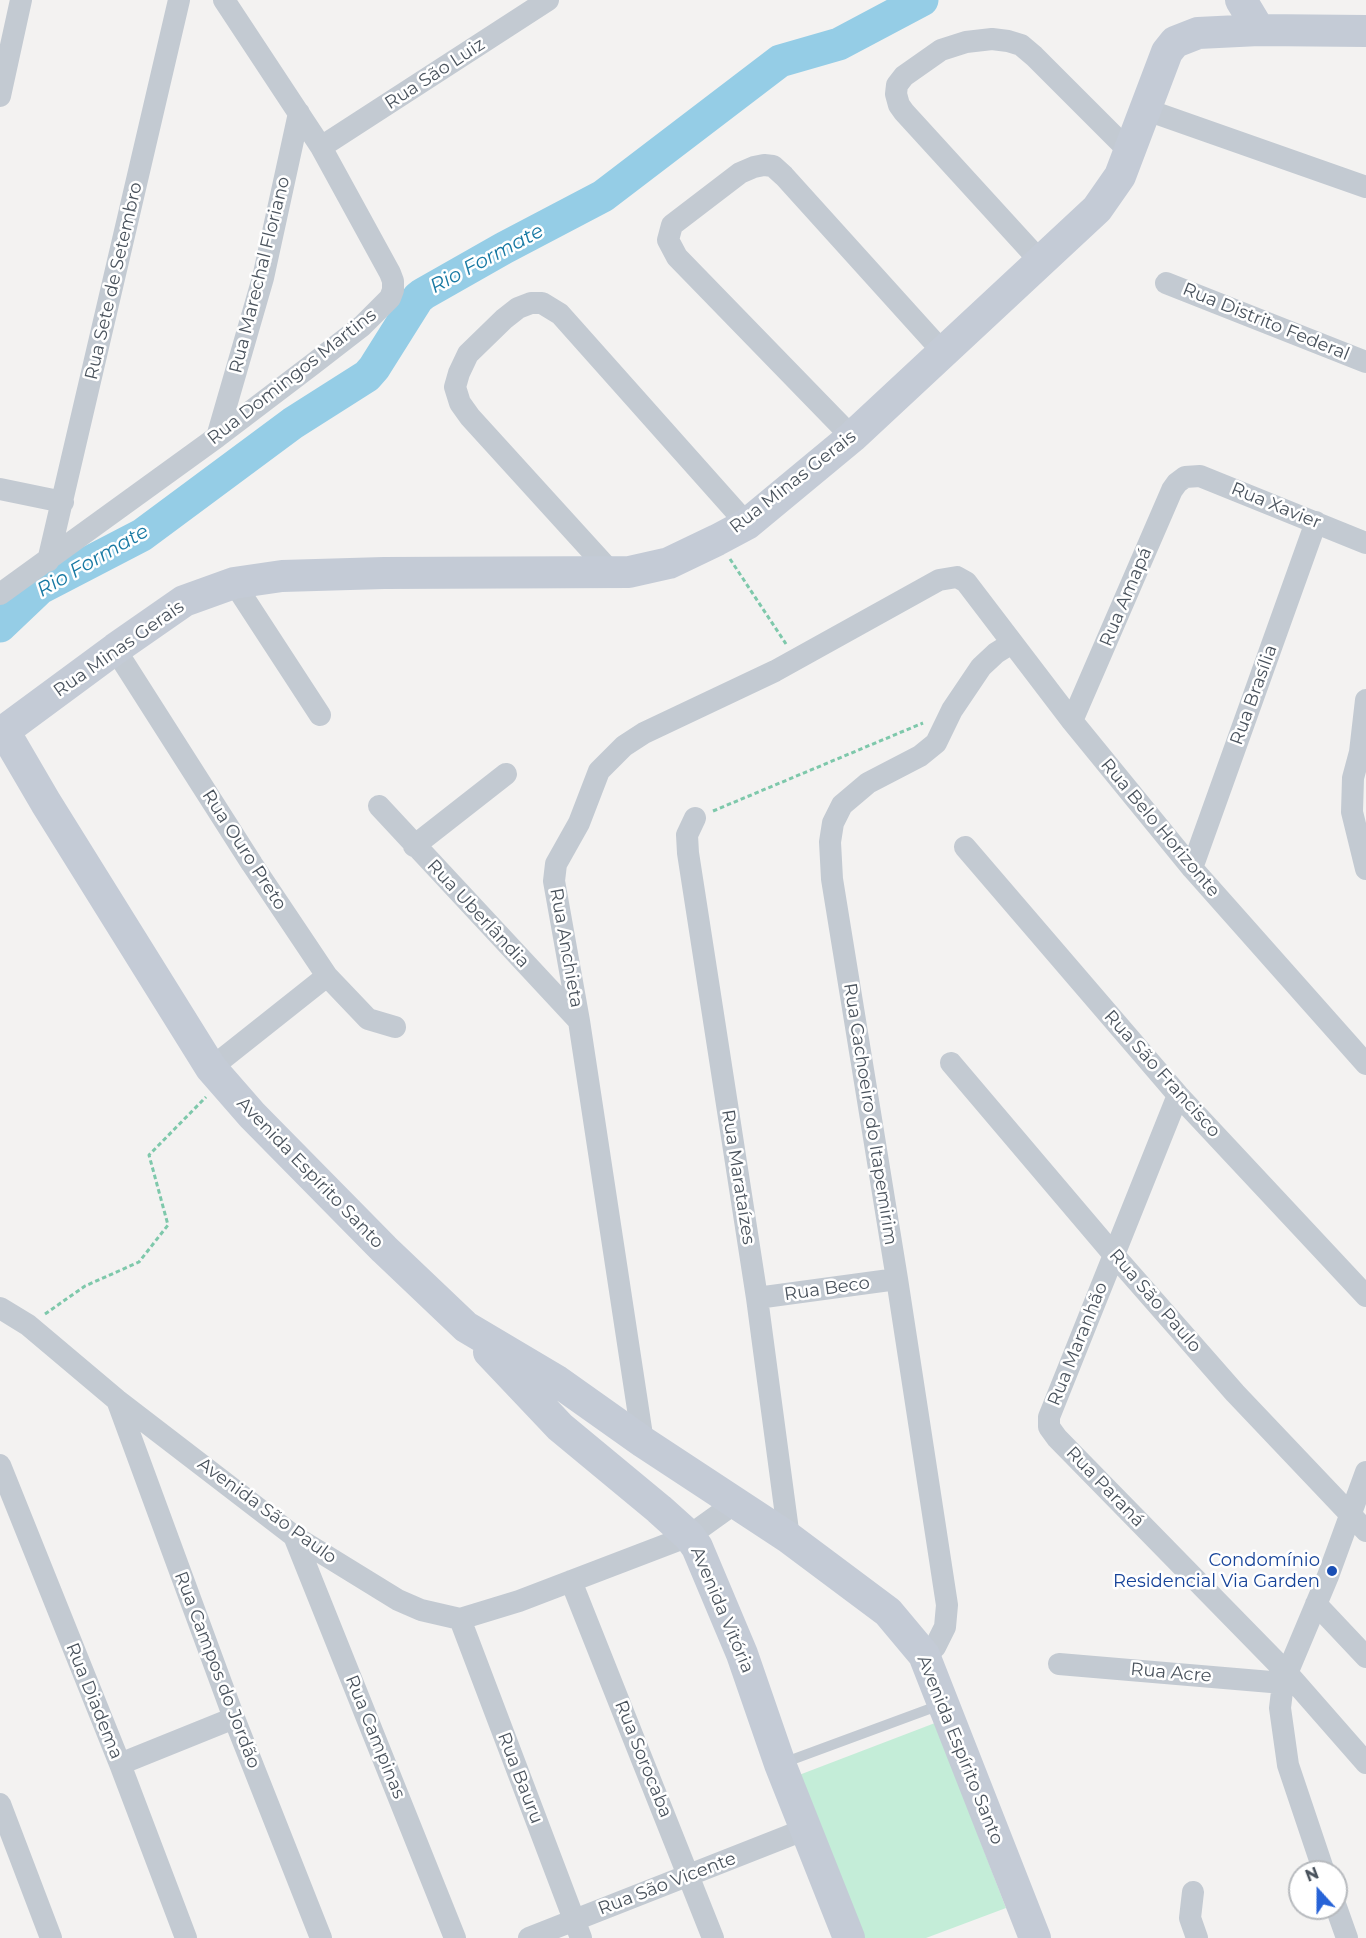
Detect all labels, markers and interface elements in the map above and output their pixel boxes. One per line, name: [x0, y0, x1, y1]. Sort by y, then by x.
street label: Rua São Luiz: [381, 34, 489, 114]
street label: Rua Marechal Floriano: [225, 174, 295, 376]
street label: Rua Sete de Setembro: [81, 180, 147, 382]
water label: Rio Formate: [426, 219, 548, 299]
street label: Rua Distrito Federal: [1179, 279, 1353, 365]
street label: Rua Domingos Martins: [203, 304, 381, 450]
street label: Rua Minas Gerais: [726, 426, 860, 538]
street label: Rua Xavier: [1228, 478, 1324, 534]
water label: Rio Formate: [33, 519, 153, 603]
street label: Rua Amapá: [1095, 544, 1157, 650]
street label: Rua Minas Gerais: [50, 596, 188, 702]
street label: Rua Brasília: [1226, 642, 1282, 748]
street label: Rua Belo Horizonte: [1096, 754, 1224, 902]
street label: Rua Ouro Preto: [197, 786, 291, 914]
street label: Rua Uberlândia: [422, 855, 534, 973]
street label: Rua Anchieta: [545, 887, 587, 1009]
street label: Rua Cachoeiro do Itapemirim: [839, 981, 901, 1247]
street label: Rua São Francisco: [1099, 1006, 1225, 1142]
street label: Avenida Espírito Santo: [232, 1093, 388, 1253]
street label: Rua Marataízes: [717, 1108, 759, 1246]
street label: Rua São Paulo: [1104, 1245, 1206, 1357]
street label: Rua Beco: [783, 1272, 871, 1306]
street label: Rua Maranhão: [1043, 1279, 1113, 1409]
street label: Rua Paraná: [1061, 1442, 1149, 1532]
street label: Avenida São Paulo: [193, 1453, 341, 1569]
street label: Avenida Vitória: [686, 1544, 758, 1676]
place label: Condomínio Residencial Via Garden: [1113, 1550, 1320, 1592]
marker: Condomínio Residencial Via Garden: [1325, 1564, 1339, 1578]
street label: Rua Campos do Jordão: [169, 1568, 265, 1772]
street label: Rua Diadema: [61, 1640, 127, 1762]
street label: Avenida Espírito Santo: [912, 1652, 1008, 1848]
street label: Rua Acre: [1130, 1659, 1212, 1687]
street label: Rua Campinas: [340, 1672, 410, 1802]
street label: Rua Sorocaba: [610, 1697, 676, 1821]
street label: Rua Bauru: [493, 1729, 547, 1827]
street label: Rua São Vicente: [595, 1848, 739, 1920]
north arrow: [1288, 1860, 1348, 1920]
text: N: [1303, 1863, 1322, 1886]

